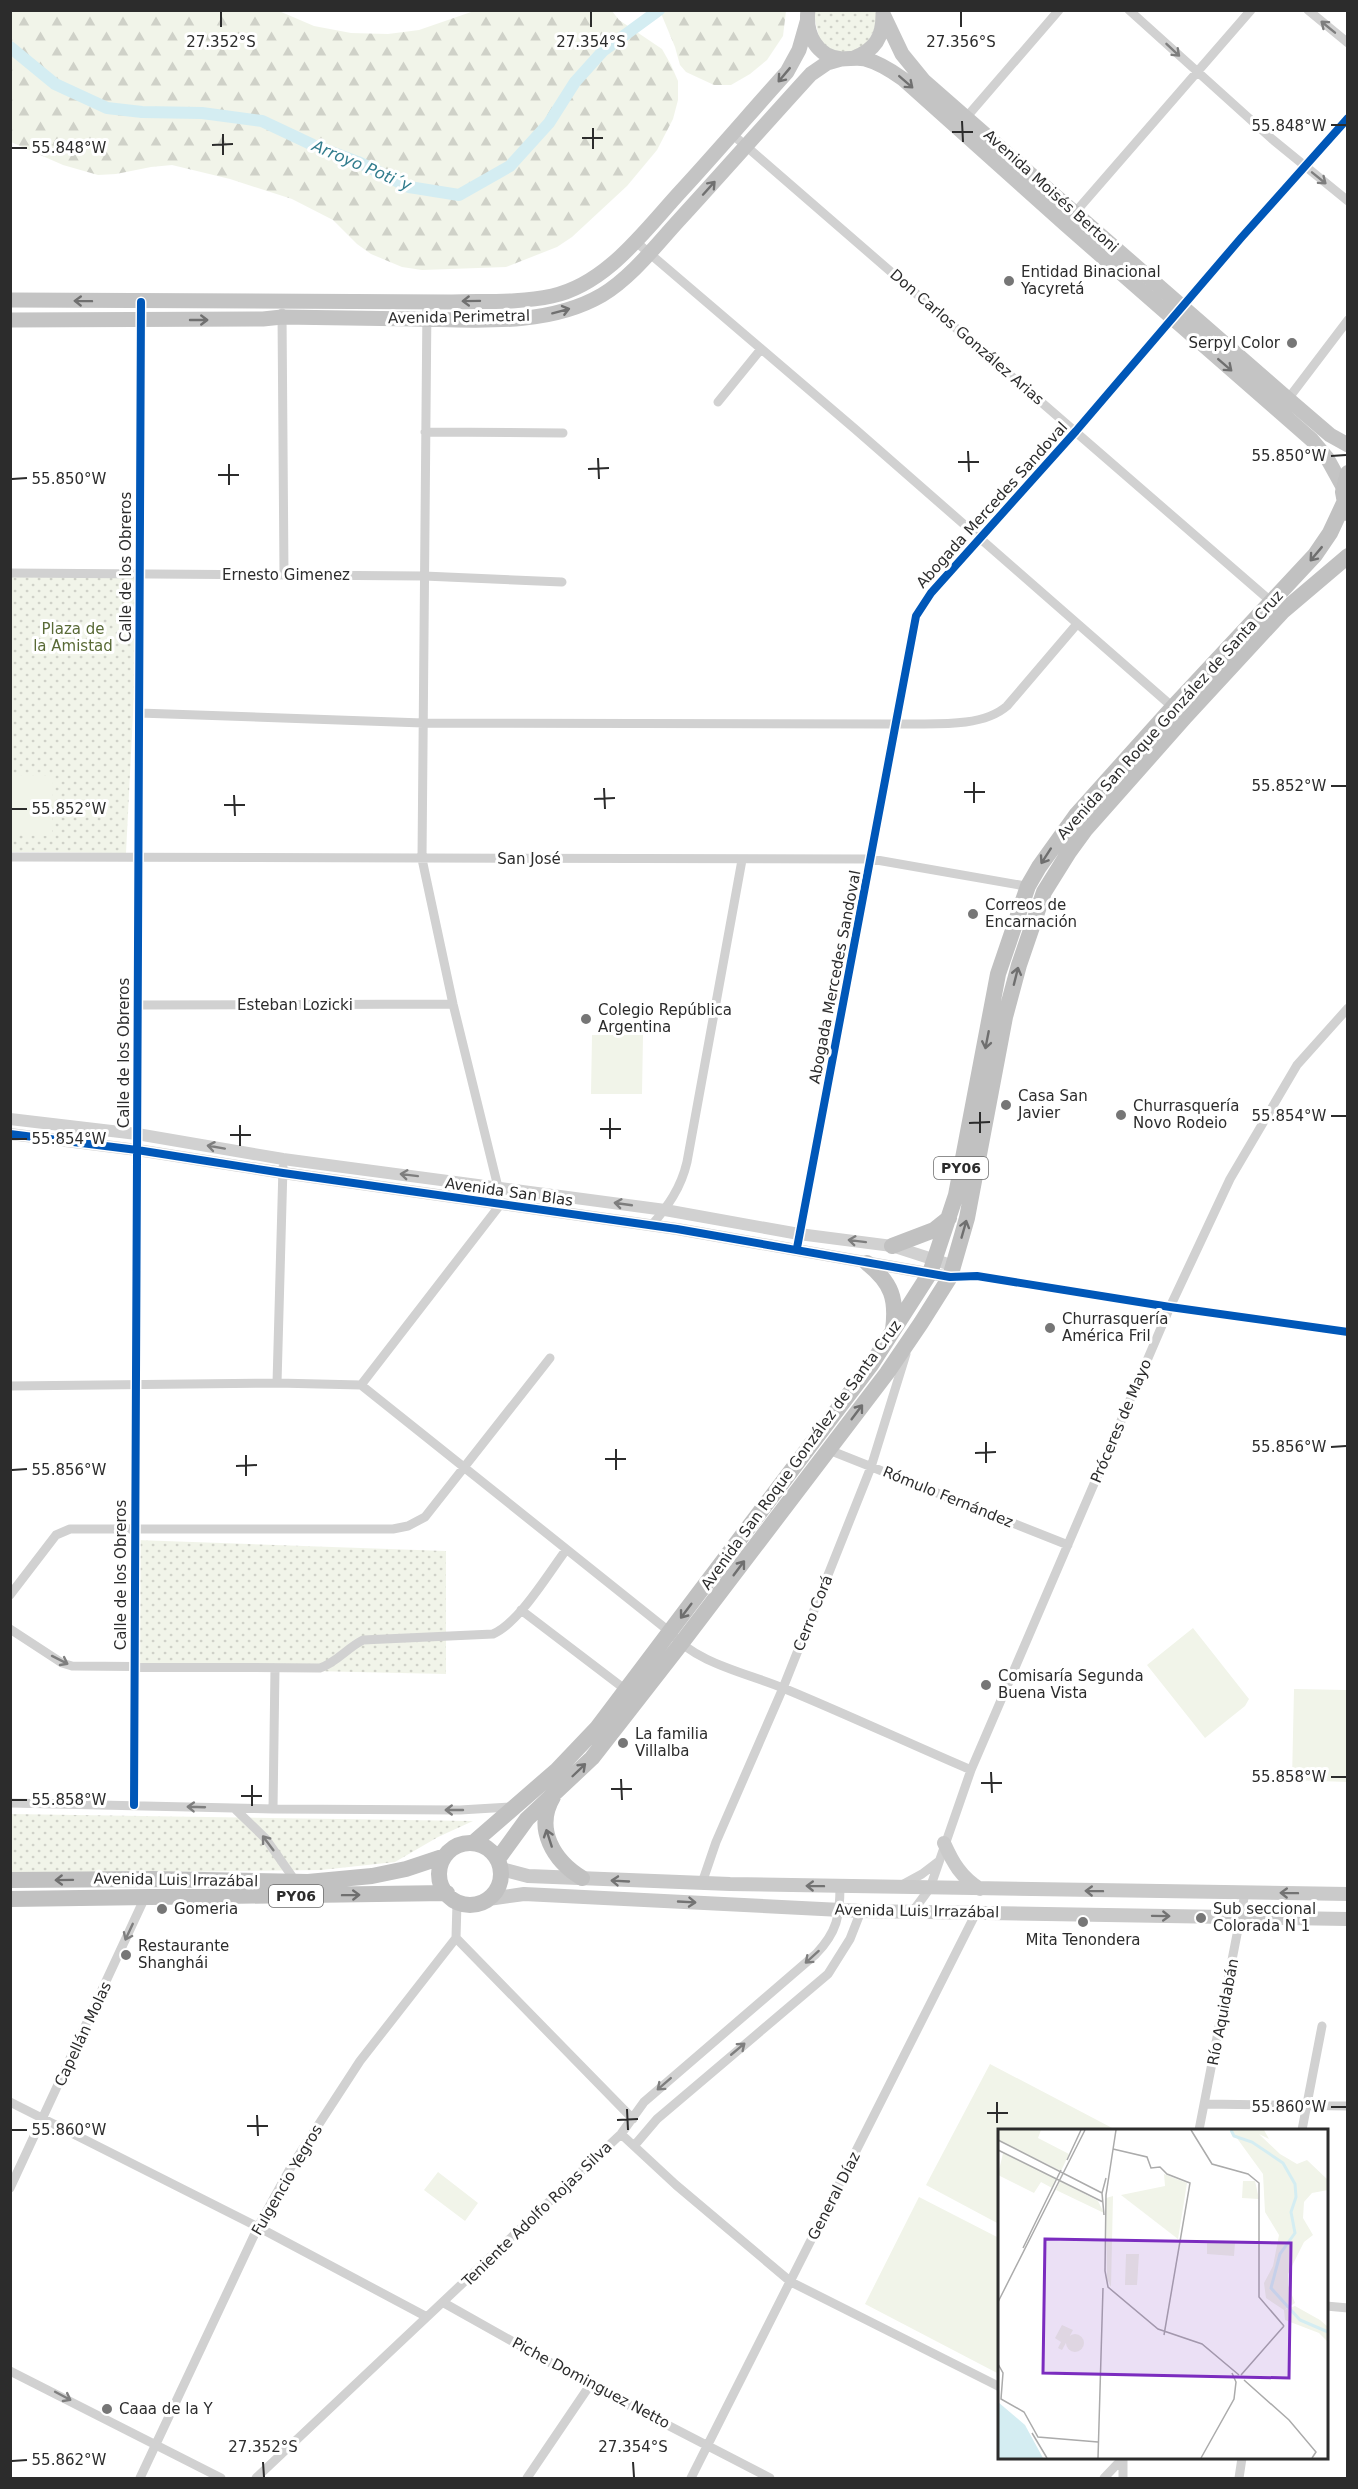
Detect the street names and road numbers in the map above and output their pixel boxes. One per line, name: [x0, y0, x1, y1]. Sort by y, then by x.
street label: Avenida Moisés Bertoni: [980, 126, 1122, 256]
street label: Don Carlos González Arias: [886, 265, 1048, 409]
street label: Avenida Perimetral: [388, 307, 530, 327]
street label: Abogada Mercedes Sandoval: [913, 418, 1071, 592]
street label: Calle de los Obreros: [117, 491, 135, 642]
street label: Ernesto Gimenez: [222, 566, 350, 584]
street label: Avenida San Roque González de Santa Cruz: [1053, 587, 1287, 843]
street label: San José: [497, 850, 561, 868]
street label: Abogada Mercedes Sandoval: [805, 869, 865, 1085]
street label: Calle de los Obreros: [115, 977, 133, 1128]
street label: Esteban Lozicki: [237, 996, 353, 1014]
road number: PY06: [934, 1157, 988, 1179]
street label: Avenida San Blas: [444, 1174, 574, 1210]
street label: Avenida San Roque González de Santa Cruz: [697, 1317, 905, 1593]
street label: Próceres de Mayo: [1087, 1356, 1155, 1486]
street label: Rómulo Fernández: [880, 1463, 1016, 1531]
street label: Calle de los Obreros: [112, 1499, 130, 1650]
street label: Cerro Corá: [790, 1572, 836, 1654]
street label: Avenida Luis Irrazábal: [94, 1870, 258, 1890]
road number: PY06: [269, 1885, 323, 1907]
street label: Avenida Luis Irrazábal: [835, 1901, 999, 1921]
street label: Río Aquidabán: [1204, 1957, 1242, 2067]
street label: Capellán Molas: [51, 1979, 115, 2089]
street label: Fulgencio Yegros: [248, 2121, 326, 2239]
street label: Teniente Adolfo Rojas Silva: [458, 2138, 616, 2291]
street label: General Díaz: [804, 2149, 864, 2243]
street label: Piche Dominguez Netto: [509, 2334, 673, 2432]

